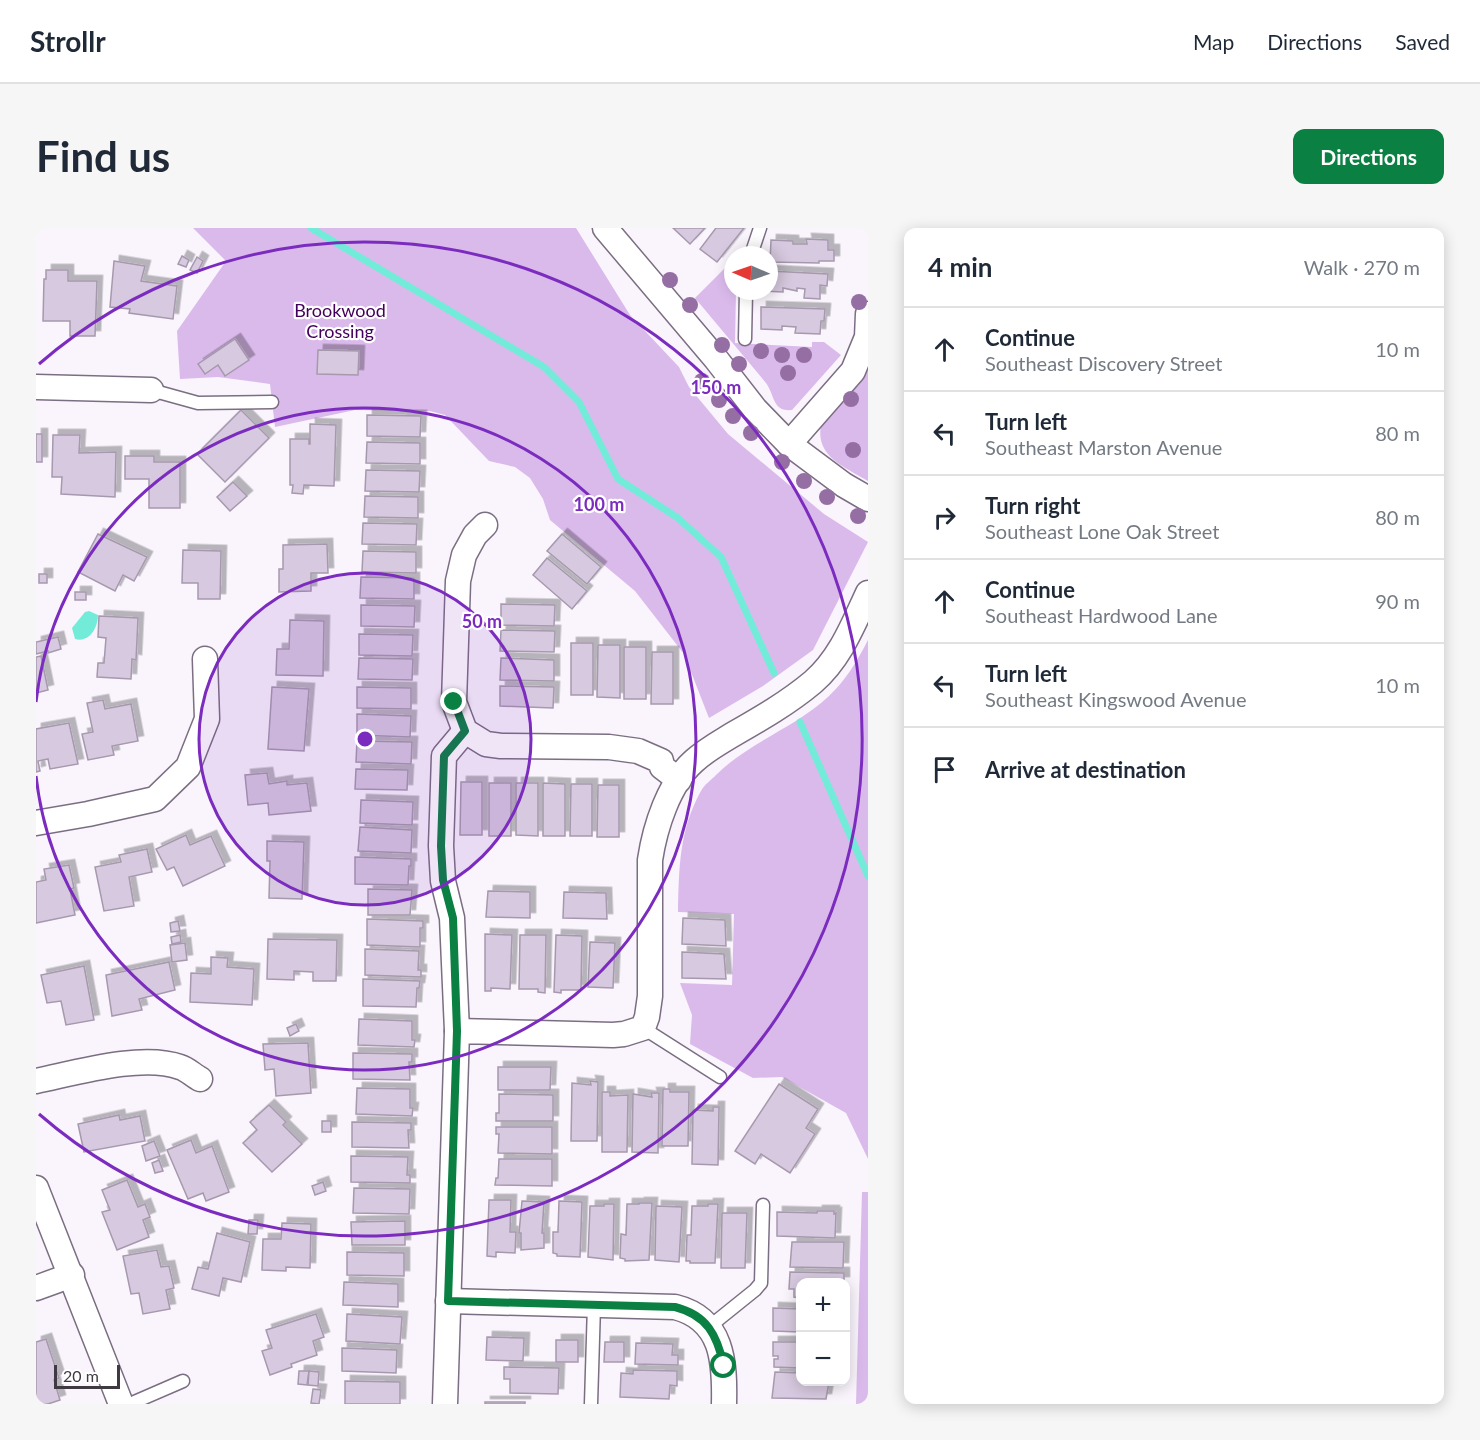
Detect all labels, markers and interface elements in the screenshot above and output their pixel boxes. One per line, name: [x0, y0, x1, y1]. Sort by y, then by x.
text: Strollr: [30, 24, 106, 58]
text: Map: [1193, 29, 1234, 54]
text: Directions: [1267, 29, 1362, 54]
text: Saved: [1395, 29, 1450, 54]
button: Directions: [1293, 129, 1444, 184]
text: Find us: [36, 131, 170, 181]
north arrow: [724, 246, 778, 300]
text: 4 min: [928, 251, 992, 283]
text: Walk · 270 m: [1304, 255, 1420, 279]
park label: Brookwood Crossing: [294, 299, 386, 342]
text: Continue: [985, 324, 1075, 351]
icon: ahead: [928, 333, 961, 366]
text: 10 m: [1375, 337, 1420, 361]
text: Southeast Discovery Street: [985, 351, 1222, 375]
text: 150 m: [691, 376, 741, 398]
text: Turn left: [985, 408, 1067, 435]
icon: left: [928, 417, 961, 450]
text: 80 m: [1375, 421, 1420, 445]
text: Southeast Marston Avenue: [985, 435, 1222, 459]
text: Turn right: [985, 492, 1080, 519]
text: 100 m: [574, 493, 624, 515]
icon: right: [928, 501, 961, 534]
text: 80 m: [1375, 505, 1420, 529]
text: Southeast Lone Oak Street: [985, 519, 1219, 543]
text: Continue: [985, 576, 1075, 603]
icon: ahead: [928, 585, 961, 618]
text: 90 m: [1375, 589, 1420, 613]
text: Southeast Hardwood Lane: [985, 603, 1218, 627]
text: 50 m: [462, 610, 502, 632]
text: Turn left: [985, 660, 1067, 687]
icon: left: [928, 669, 961, 702]
text: 10 m: [1375, 673, 1420, 697]
text: Southeast Kingswood Avenue: [985, 687, 1246, 711]
route end: [440, 688, 466, 714]
centre of rings: [355, 729, 375, 749]
icon: arrive: [928, 753, 961, 786]
text: Arrive at destination: [985, 756, 1186, 783]
map controls: [796, 1278, 850, 1386]
button: +: [796, 1278, 850, 1332]
button: −: [796, 1332, 850, 1386]
route start: [710, 1352, 736, 1378]
scale bar: [54, 1362, 120, 1390]
text: 20 m: [63, 1366, 99, 1385]

